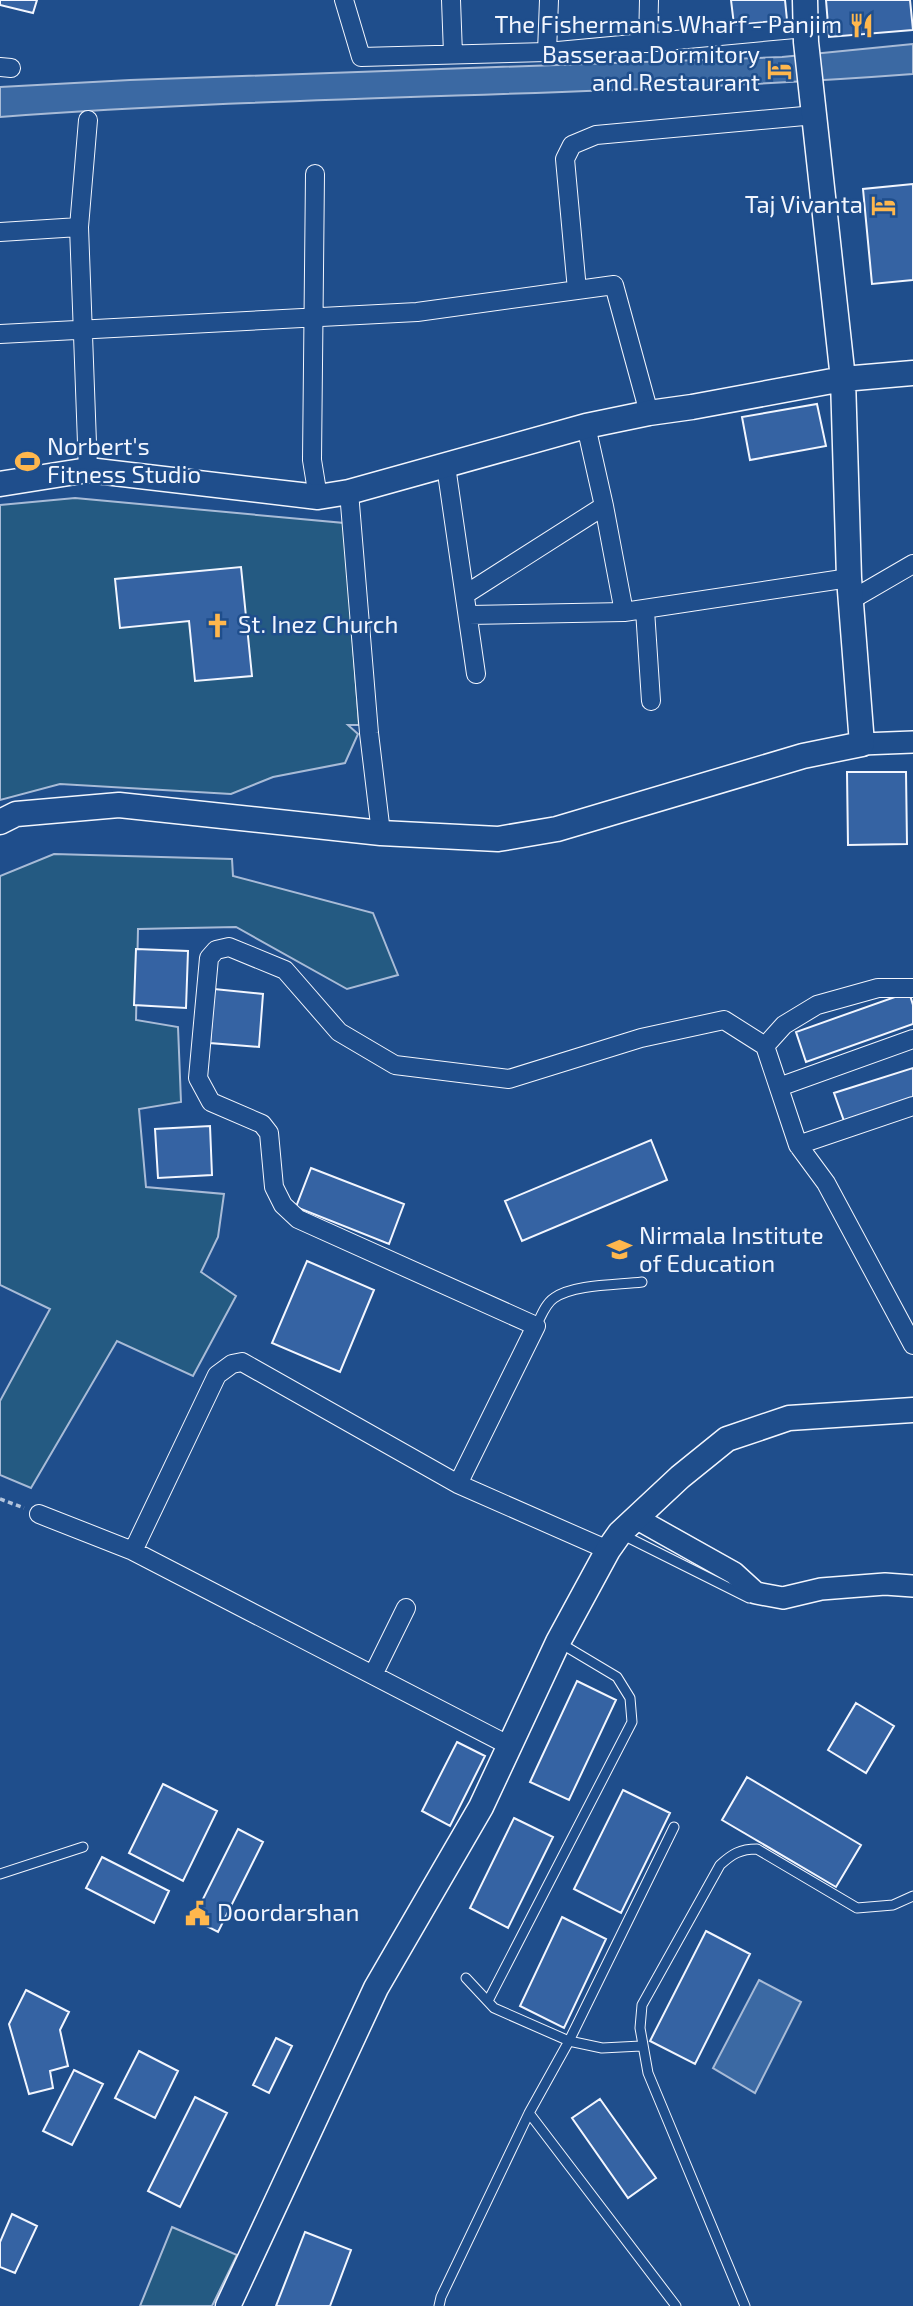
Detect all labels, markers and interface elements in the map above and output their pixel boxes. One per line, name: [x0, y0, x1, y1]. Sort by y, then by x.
place label: The Fisherman's Wharf - Panjim: [494, 9, 842, 38]
restaurant icon: The Fisherman's Wharf - Panjim: [848, 11, 876, 39]
place label: Basseraa Dormitory and Restaurant: [542, 39, 760, 96]
hotel icon: Basseraa Dormitory and Restaurant: [766, 55, 794, 83]
place label: Taj Vivanta: [745, 189, 863, 218]
hotel icon: Taj Vivanta: [869, 191, 897, 219]
place label: Norbert's Fitness Studio: [47, 431, 201, 488]
sports icon: Norbert's Fitness Studio: [13, 447, 41, 475]
place label: St. Inez Church: [238, 609, 398, 638]
church icon: St. Inez Church: [204, 611, 232, 639]
place label: Nirmala Institute of Education: [639, 1220, 824, 1277]
school or university icon: Nirmala Institute of Education: [605, 1236, 633, 1264]
place label: Doordarshan: [217, 1897, 359, 1926]
public building icon: Doordarshan: [183, 1899, 211, 1927]

